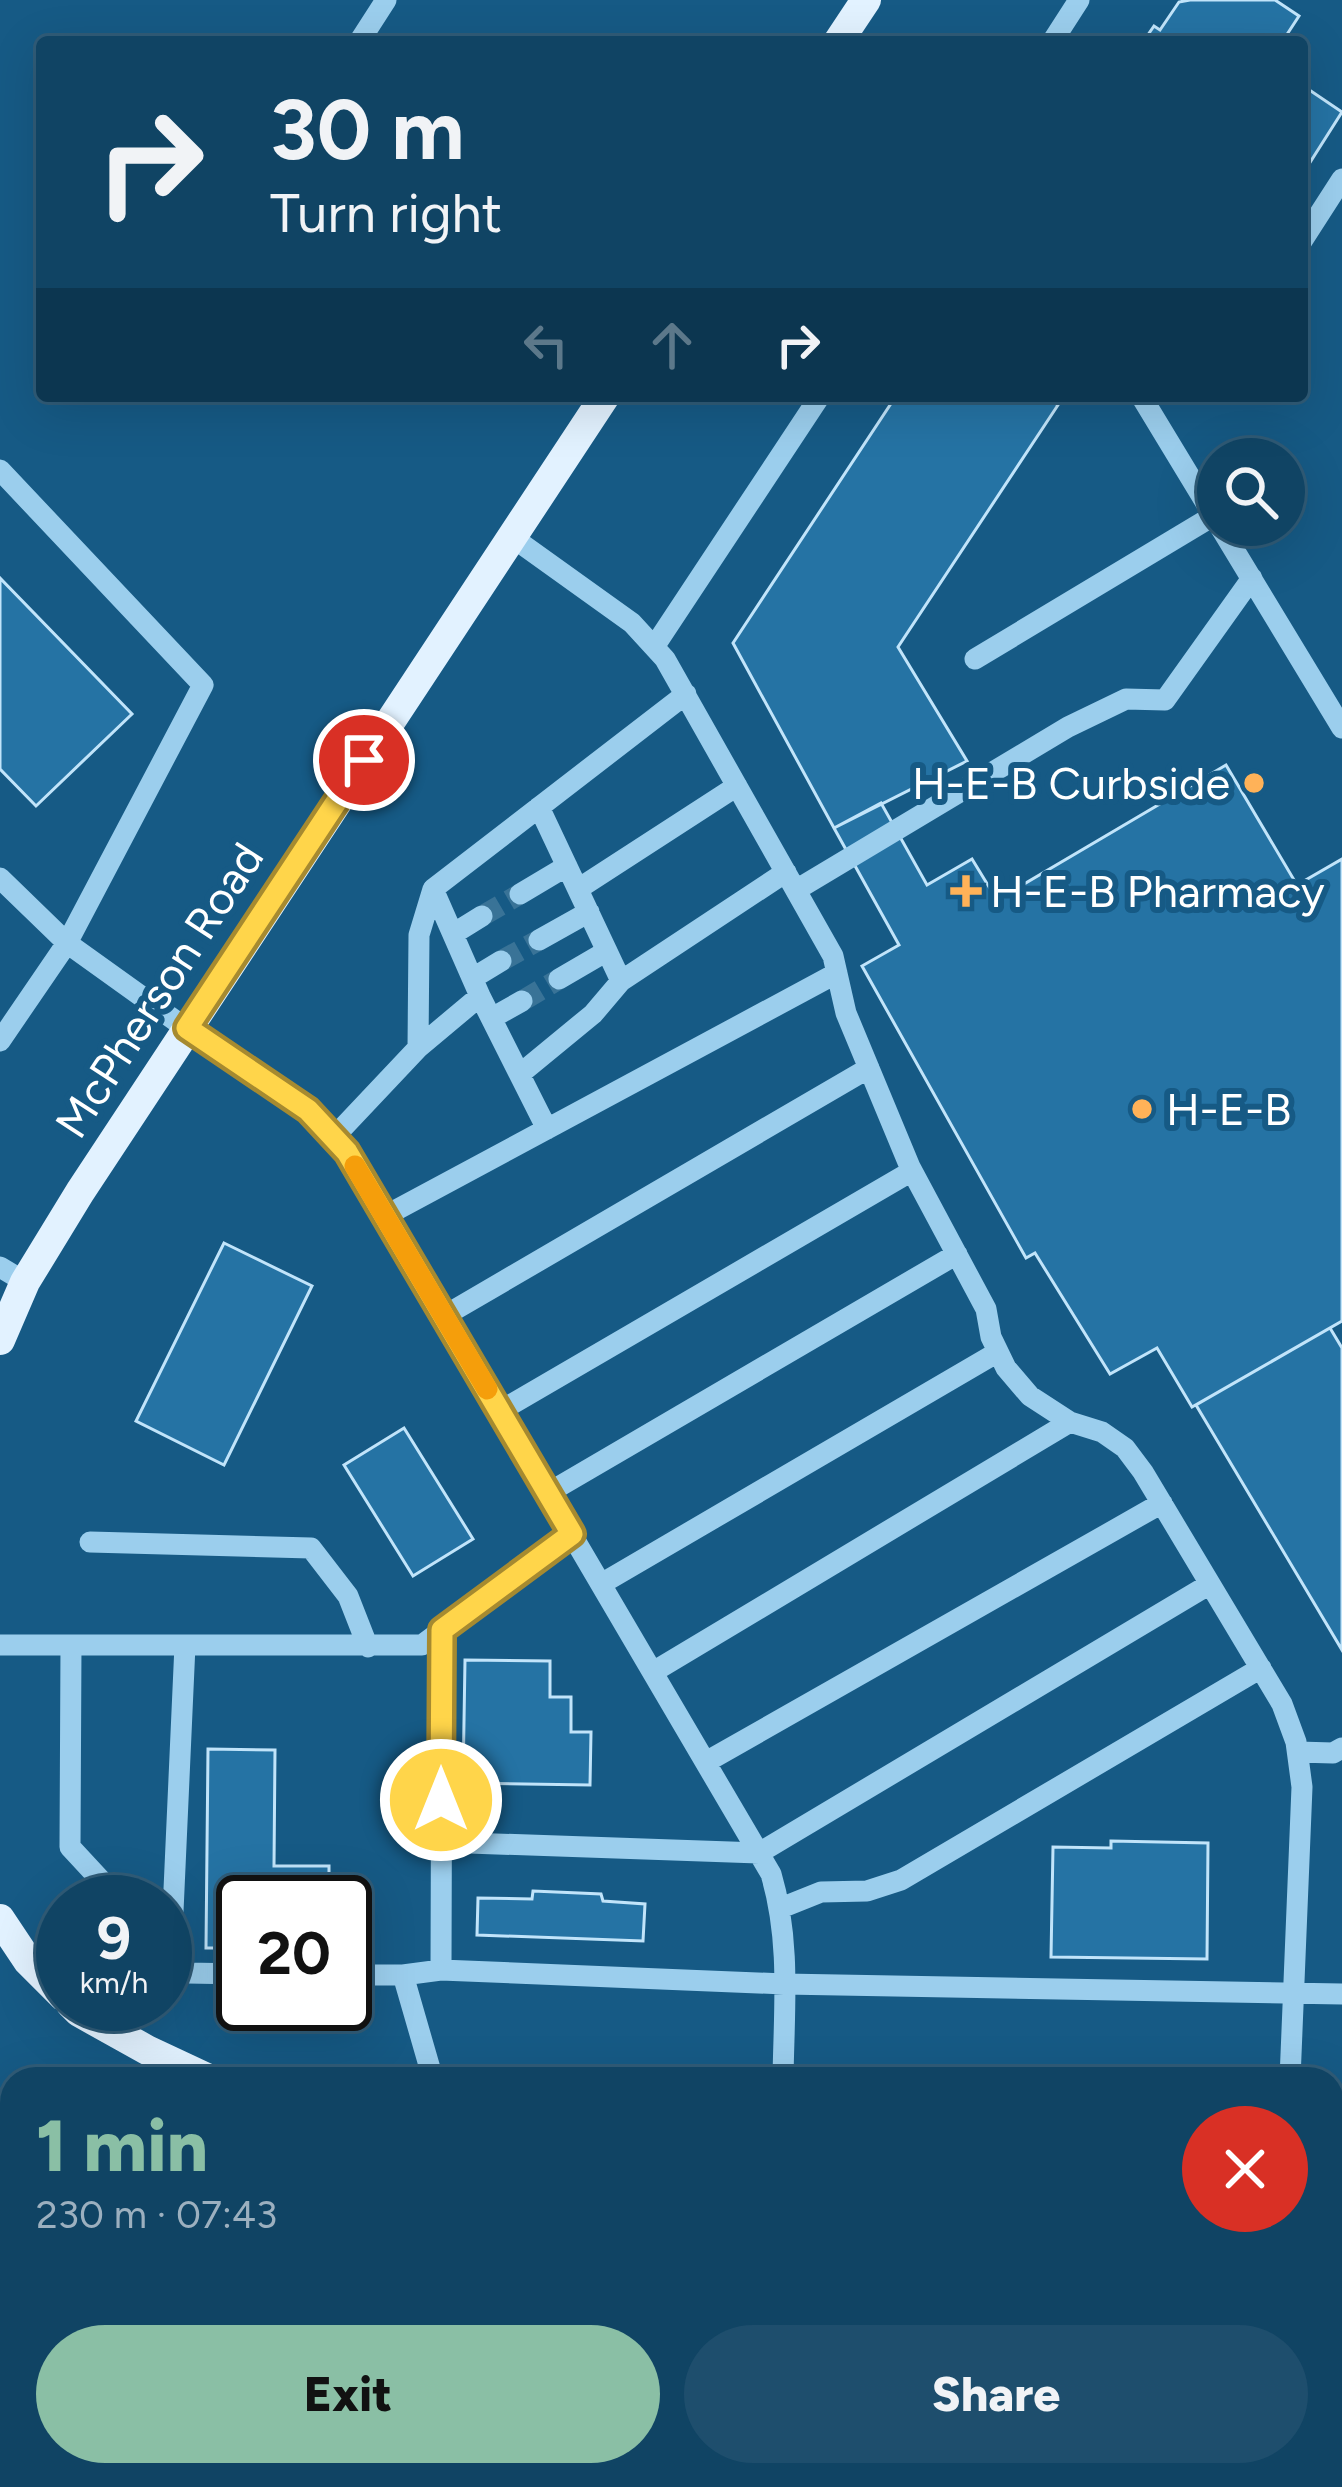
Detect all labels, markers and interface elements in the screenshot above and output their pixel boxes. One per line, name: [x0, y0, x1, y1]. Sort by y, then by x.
text: 30 m: [270, 79, 464, 180]
icon: right: [72, 84, 228, 240]
text: Turn right: [270, 181, 502, 246]
icon: left: [513, 312, 579, 378]
icon: ahead: [639, 312, 705, 378]
icon: right: [765, 312, 831, 378]
map controls: [1197, 438, 1305, 546]
button: search: [1197, 438, 1305, 546]
pin: [313, 709, 415, 811]
icon: arrive: [331, 727, 397, 793]
place label: H-E-B Curbside: [912, 756, 1230, 810]
marker: H-E-B Curbside: [1241, 770, 1267, 796]
street label: McPherson Road: [44, 833, 274, 1147]
place label: H-E-B Pharmacy: [990, 864, 1325, 918]
marker: H-E-B Pharmacy: [953, 878, 979, 904]
place label: H-E-B: [1166, 1082, 1291, 1136]
marker: H-E-B: [1129, 1096, 1155, 1122]
position arrow: [378, 1737, 504, 1863]
speed limit sign: 20: [216, 1875, 372, 2031]
text: 9: [97, 1902, 131, 1974]
text: km/h: [80, 1964, 148, 2001]
text: 1 min: [36, 2103, 208, 2189]
button: close: [1182, 2106, 1308, 2232]
text: 230 m · 07:43: [36, 2191, 277, 2238]
button: Exit: [36, 2325, 660, 2463]
button: Share: [684, 2325, 1308, 2463]

